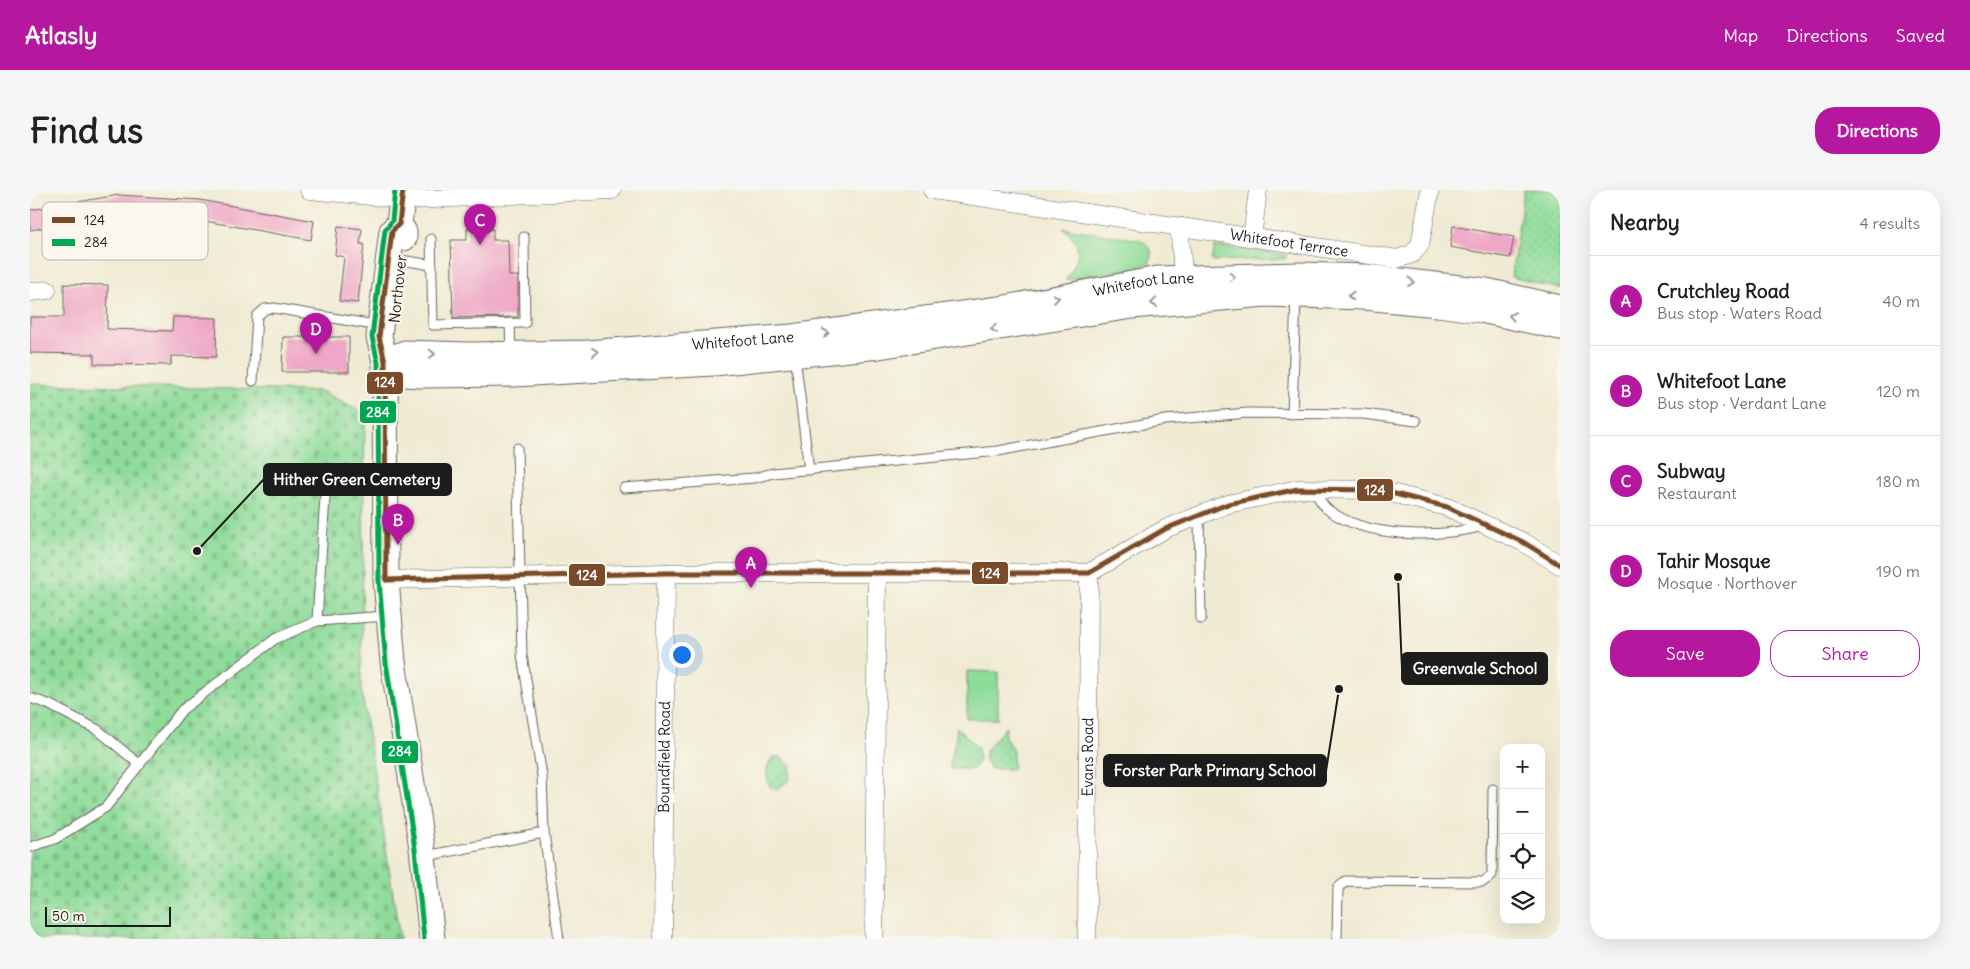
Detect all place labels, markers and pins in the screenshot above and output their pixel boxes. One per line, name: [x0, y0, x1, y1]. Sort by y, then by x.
pin: C: [464, 204, 496, 245]
pin: D: [300, 313, 332, 354]
callout: Hither Green Cemetery: [264, 464, 451, 495]
pin: B: [382, 504, 414, 545]
pin: A: [735, 547, 767, 588]
callout: Greenvale School: [1402, 653, 1547, 684]
callout: Forster Park Primary School: [1104, 755, 1326, 786]

